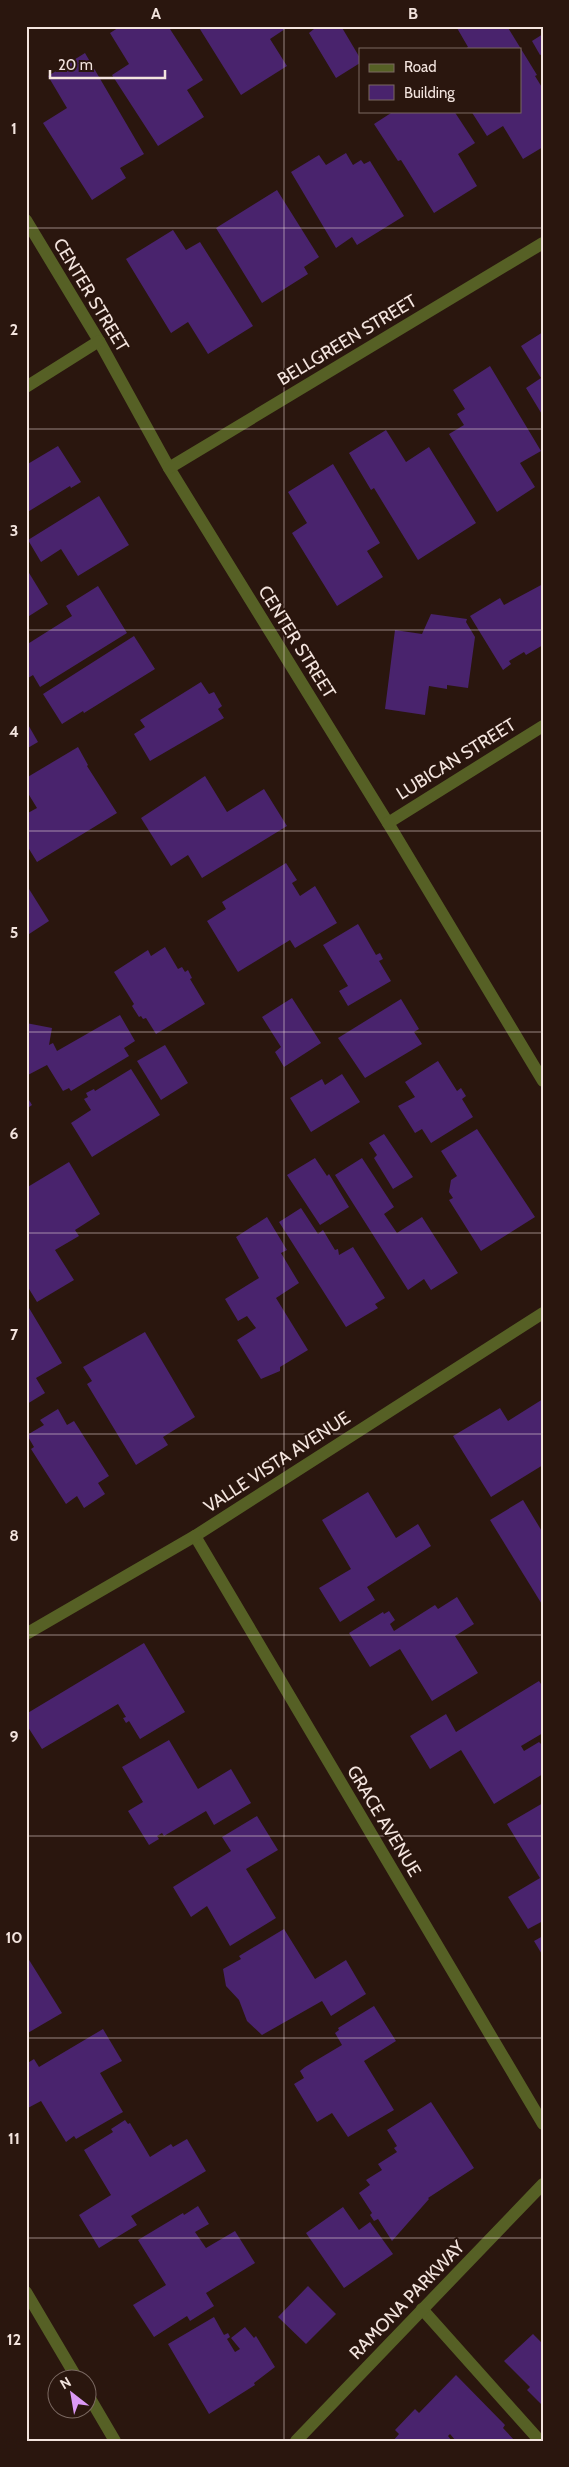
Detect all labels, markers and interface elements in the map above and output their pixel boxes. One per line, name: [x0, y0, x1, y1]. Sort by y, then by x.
text: A: [151, 4, 161, 23]
text: B: [408, 4, 418, 23]
scale bar: [50, 48, 165, 80]
legend: [359, 48, 522, 112]
text: 20 m: [58, 56, 93, 74]
text: Road: [404, 58, 437, 76]
text: Building: [404, 84, 455, 102]
text: 1: [11, 119, 17, 138]
street label: CENTER STREET: [48, 234, 134, 356]
street label: BELLGREEN STREET: [273, 290, 421, 390]
text: 2: [10, 320, 18, 339]
text: 3: [10, 521, 18, 540]
street label: CENTER STREET: [254, 582, 341, 703]
street label: LUBICAN STREET: [392, 713, 520, 804]
text: 4: [9, 722, 19, 741]
text: 5: [10, 923, 18, 942]
text: 6: [10, 1124, 19, 1143]
text: 7: [10, 1325, 19, 1344]
street label: VALLE VISTA AVENUE: [200, 1406, 354, 1517]
text: 8: [9, 1526, 19, 1545]
text: 9: [10, 1727, 19, 1746]
street label: GRACE AVENUE: [342, 1761, 426, 1881]
text: 10: [5, 1928, 23, 1947]
text: 11: [8, 2129, 20, 2148]
street label: RAMONA PARKWAY: [345, 2236, 470, 2364]
text: 12: [7, 2330, 21, 2349]
north arrow: [48, 2370, 98, 2420]
text: N: [56, 2373, 74, 2393]

